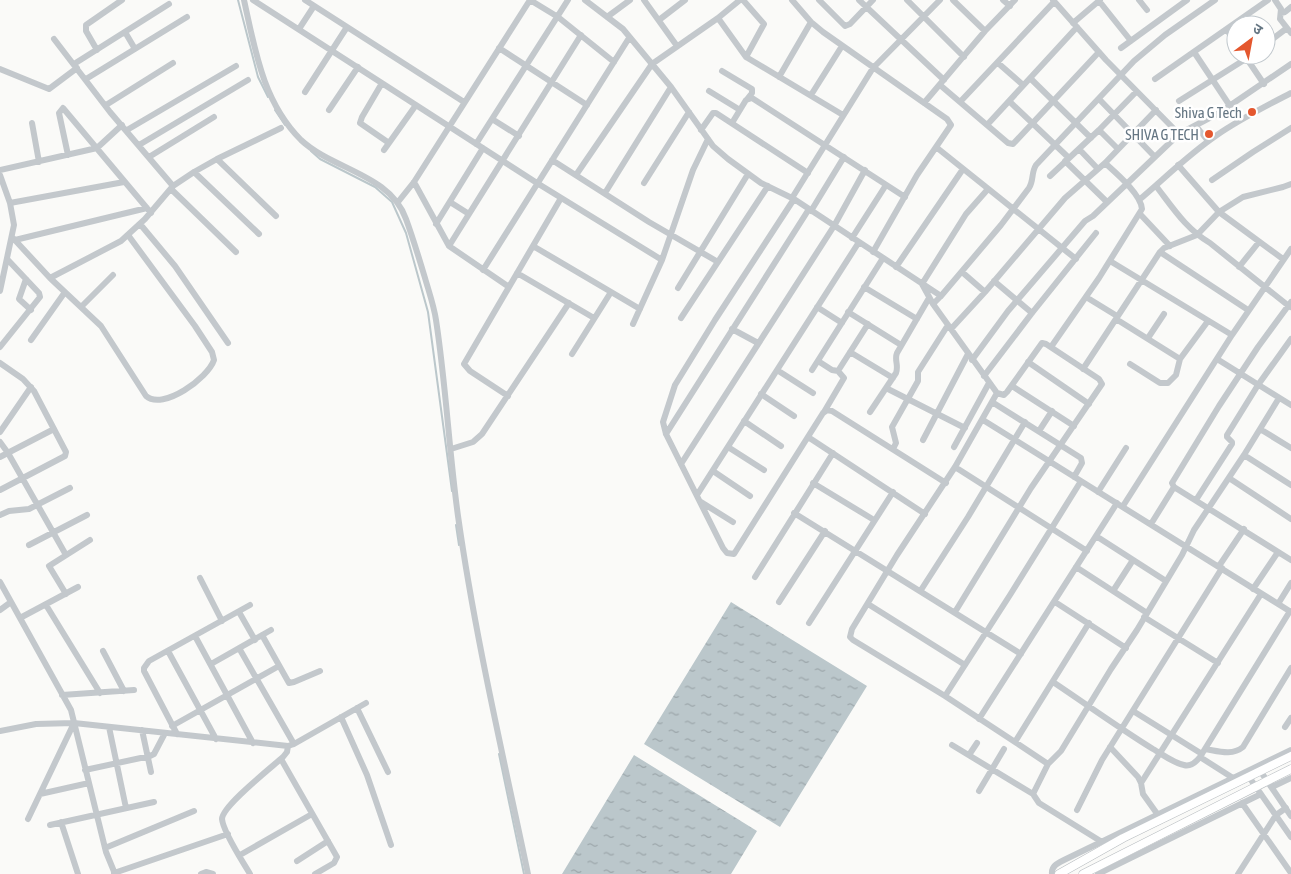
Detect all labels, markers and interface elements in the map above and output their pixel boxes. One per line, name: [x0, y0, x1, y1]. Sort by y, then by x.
north arrow: [1226, 15, 1276, 65]
text: उ: [1250, 20, 1266, 38]
place label: Shiva G Tech: [1175, 104, 1242, 121]
marker: Shiva G Tech: [1246, 106, 1258, 118]
place label: SHIVA G TECH: [1125, 126, 1199, 143]
marker: SHIVA G TECH: [1203, 128, 1215, 140]

